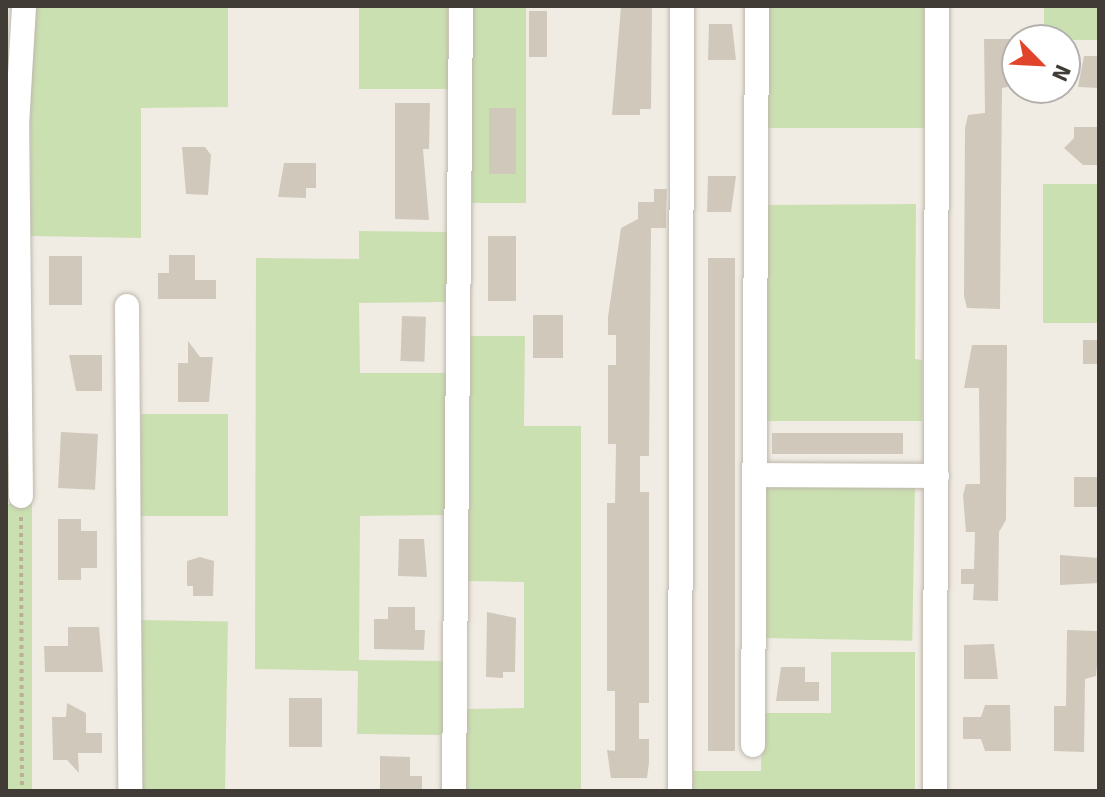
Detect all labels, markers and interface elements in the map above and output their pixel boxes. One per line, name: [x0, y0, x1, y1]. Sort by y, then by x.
north arrow: [1001, 24, 1081, 104]
text: N: [1046, 61, 1077, 86]

